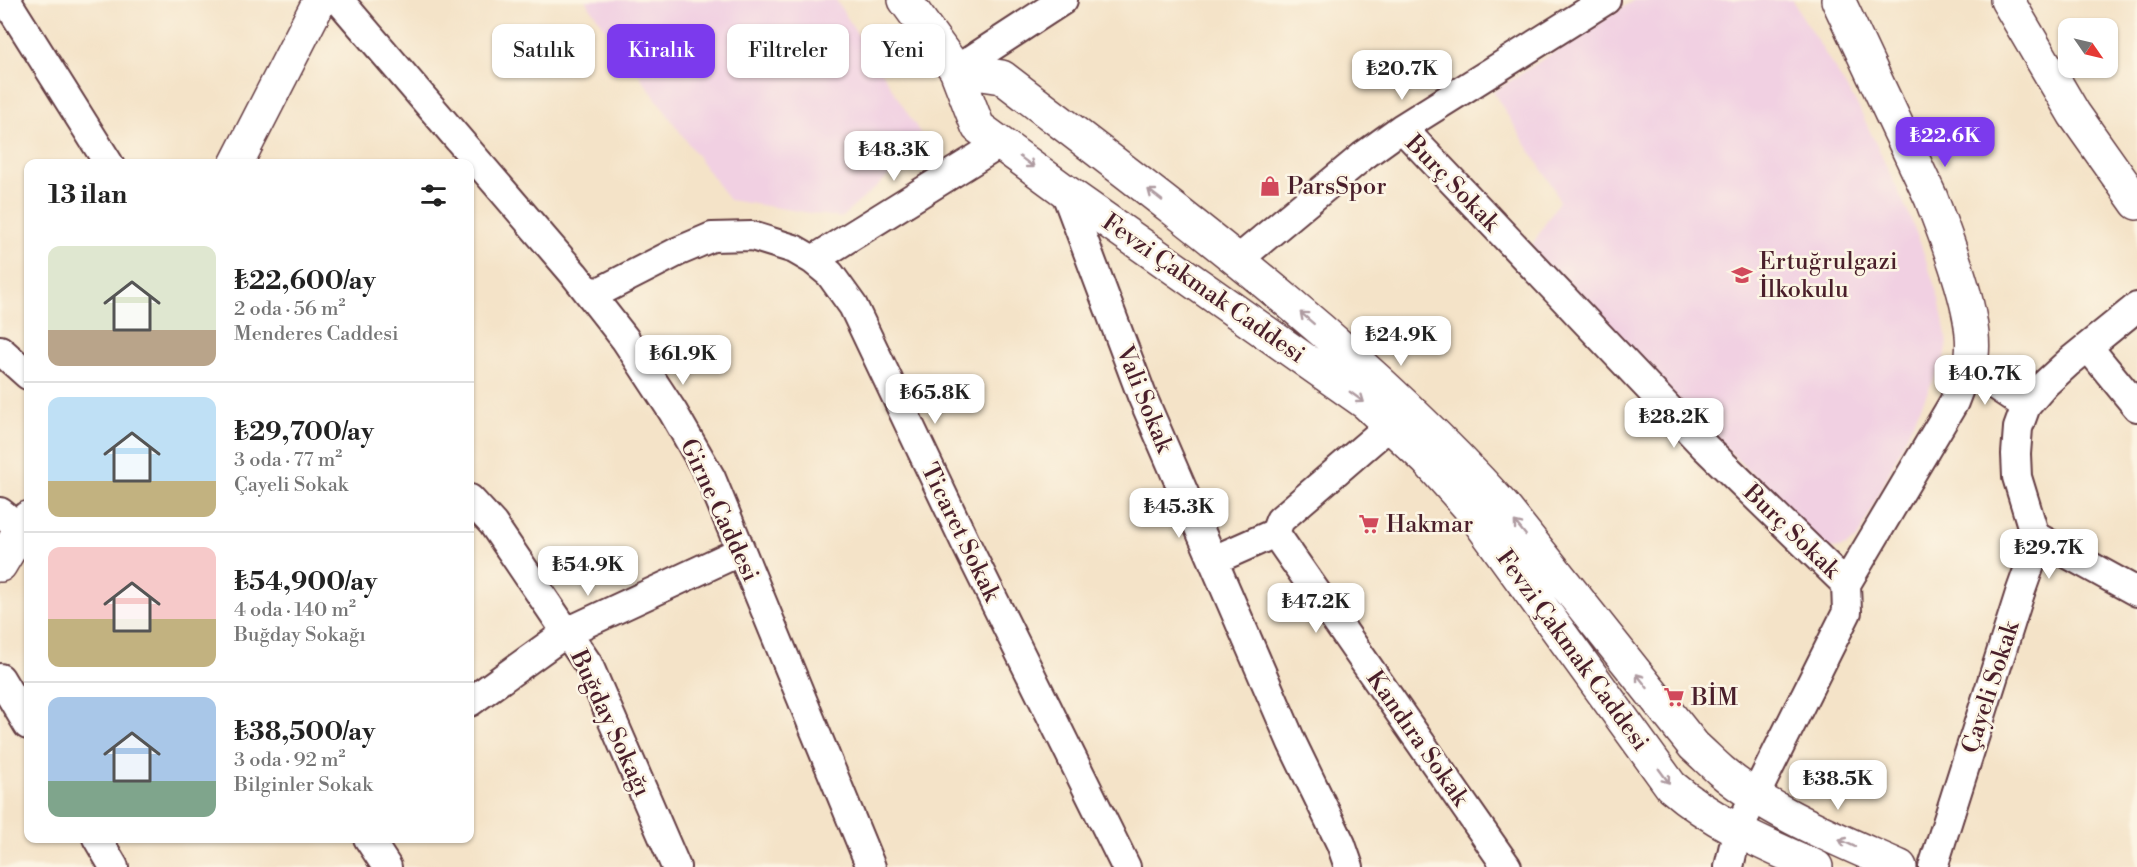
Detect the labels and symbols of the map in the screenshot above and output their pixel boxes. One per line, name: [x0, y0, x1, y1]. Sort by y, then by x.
north arrow: [2058, 18, 2118, 78]
pin: ₺20.7K: [1353, 50, 1451, 101]
pin: ₺22.6K: [1896, 117, 1994, 168]
street label: Burç Sokak: [1398, 128, 1507, 239]
pin: ₺48.3K: [845, 131, 943, 182]
one-way arrow: [1019, 156, 1035, 169]
place label: ParsSpor: [1287, 172, 1387, 202]
shop icon: ParsSpor: [1258, 174, 1282, 198]
one-way arrow: [1148, 189, 1164, 201]
street label: Fevzi Çakmak Caddesi: [1096, 207, 1311, 370]
place label: Ertuğrulgazi İlkokulu: [1759, 247, 1898, 305]
school or university icon: Ertuğrulgazi İlkokulu: [1730, 263, 1754, 287]
one-way arrow: [1300, 311, 1315, 325]
pin: ₺24.9K: [1352, 316, 1450, 367]
pin: ₺61.9K: [634, 335, 732, 386]
street label: Vali Sokak: [1109, 341, 1180, 458]
pin: ₺40.7K: [1936, 355, 2034, 406]
pin: ₺65.8K: [886, 374, 984, 425]
one-way arrow: [1349, 391, 1365, 403]
pin: ₺28.2K: [1625, 398, 1723, 449]
street label: Girne Caddesi: [673, 434, 765, 587]
street label: Ticaret Sokak: [914, 458, 1007, 608]
street label: Burç Sokak: [1736, 478, 1847, 586]
pin: ₺45.3K: [1130, 488, 1228, 539]
place label: Hakmar: [1386, 510, 1473, 540]
supermarket icon: Hakmar: [1357, 512, 1381, 536]
one-way arrow: [1514, 520, 1527, 536]
pin: ₺29.7K: [2000, 529, 2098, 580]
street label: Fevzi Çakmak Caddesi: [1489, 544, 1655, 757]
pin: ₺54.9K: [539, 546, 637, 597]
pin: ₺47.2K: [1267, 583, 1365, 634]
street label: Çayeli Sokak: [1956, 616, 2027, 757]
street label: Buğday Sokağı: [563, 644, 657, 802]
street label: Kandıra Sokak: [1359, 665, 1476, 814]
one-way arrow: [1635, 673, 1648, 689]
place label: BİM: [1690, 682, 1738, 713]
supermarket icon: BİM: [1662, 685, 1686, 709]
pin: ₺38.5K: [1789, 760, 1887, 811]
one-way arrow: [1658, 767, 1670, 783]
one-way arrow: [1838, 837, 1856, 848]

